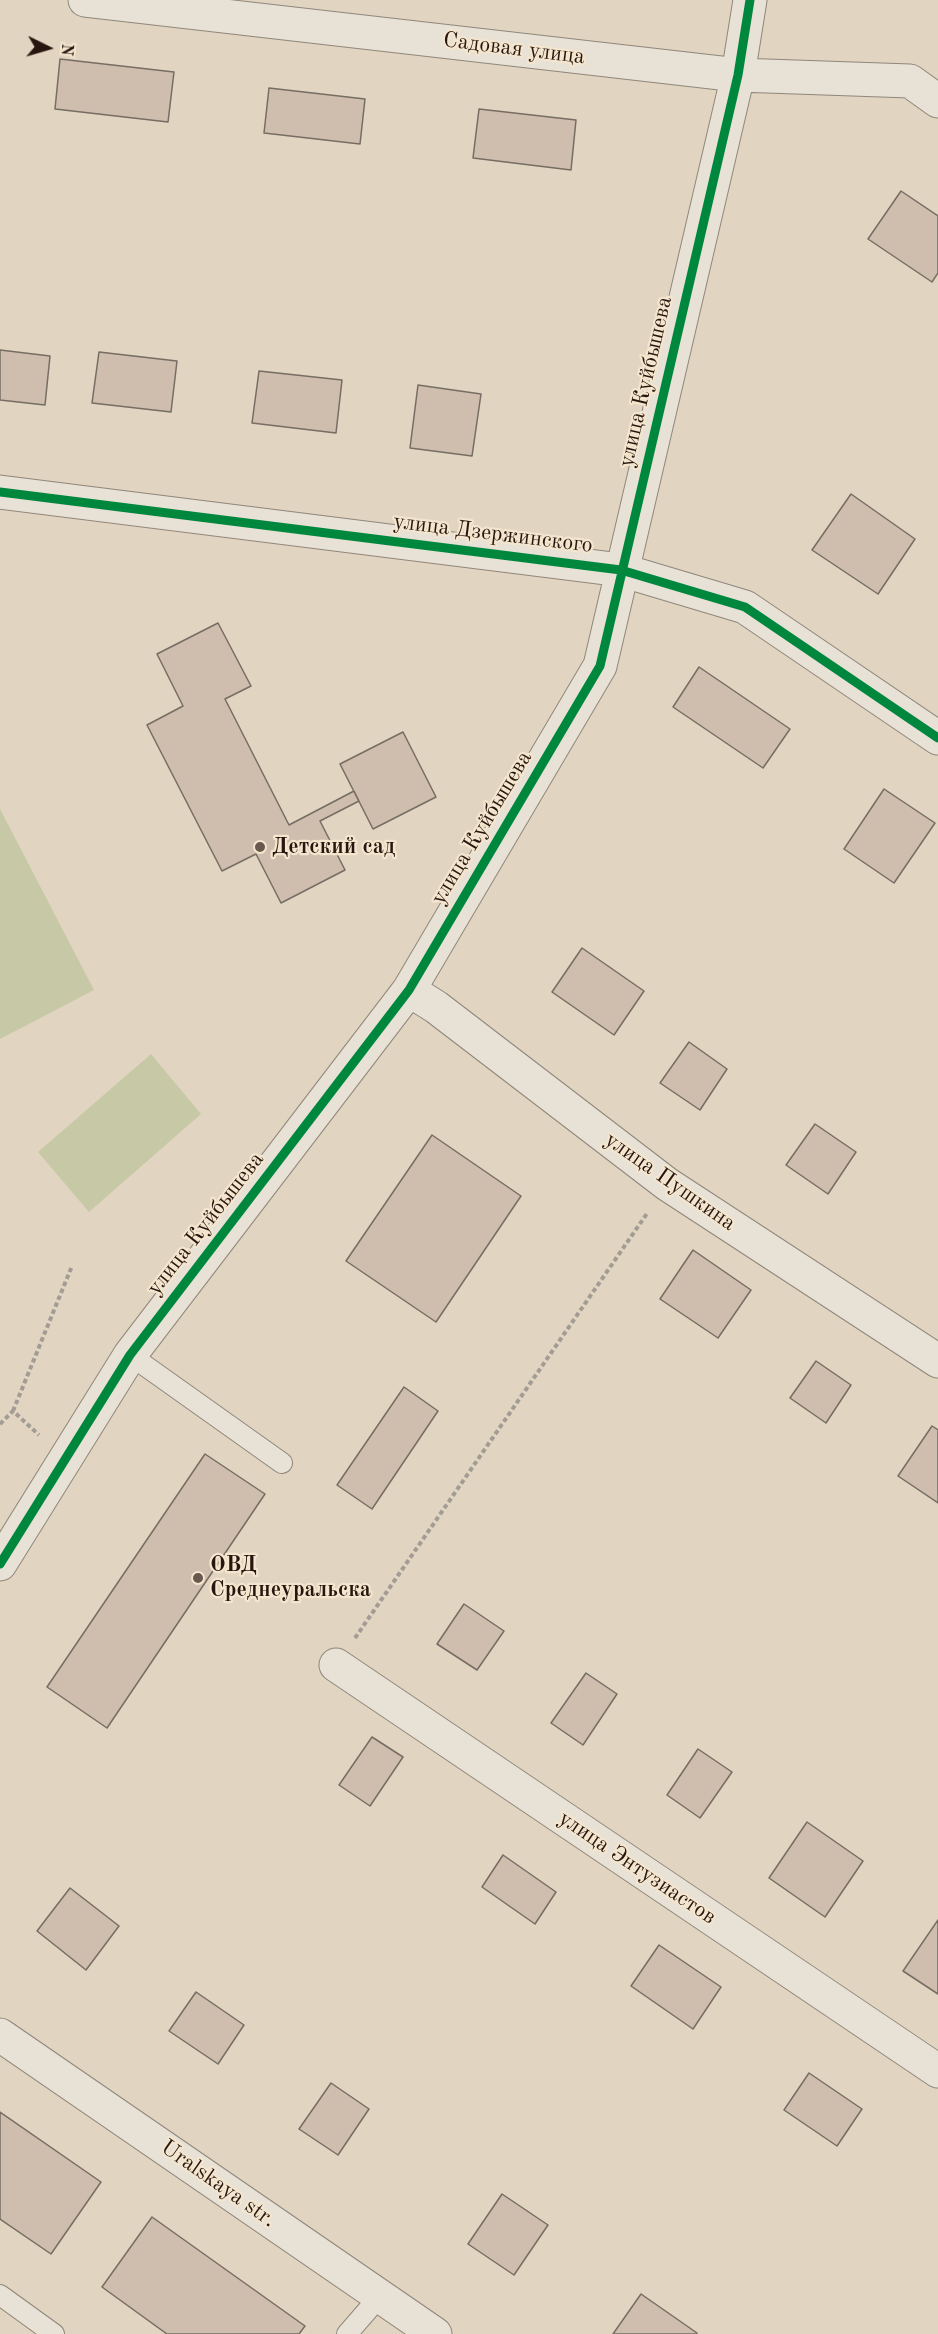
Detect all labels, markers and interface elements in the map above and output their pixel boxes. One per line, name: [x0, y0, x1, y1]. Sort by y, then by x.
north arrow: [18, 18, 78, 78]
street label: Садовая улица: [442, 27, 586, 71]
text: N: [57, 43, 74, 56]
street label: улица Куйбышева: [614, 294, 678, 470]
street label: улица Дзержинского: [392, 509, 594, 559]
street label: улица Куйбышева: [426, 746, 538, 910]
place label: Детский сад: [272, 834, 395, 860]
marker: Детский сад: [253, 840, 267, 854]
street label: улица Пушкина: [599, 1127, 741, 1237]
street label: улица Куйбышева: [142, 1147, 270, 1301]
place label: ОВД Среднеуральска: [210, 1552, 371, 1604]
marker: ОВД Среднеуральска: [191, 1571, 205, 1585]
street label: улица Энтузиастов: [553, 1806, 721, 1930]
street label: Uralskaya str.: [155, 2134, 281, 2234]

